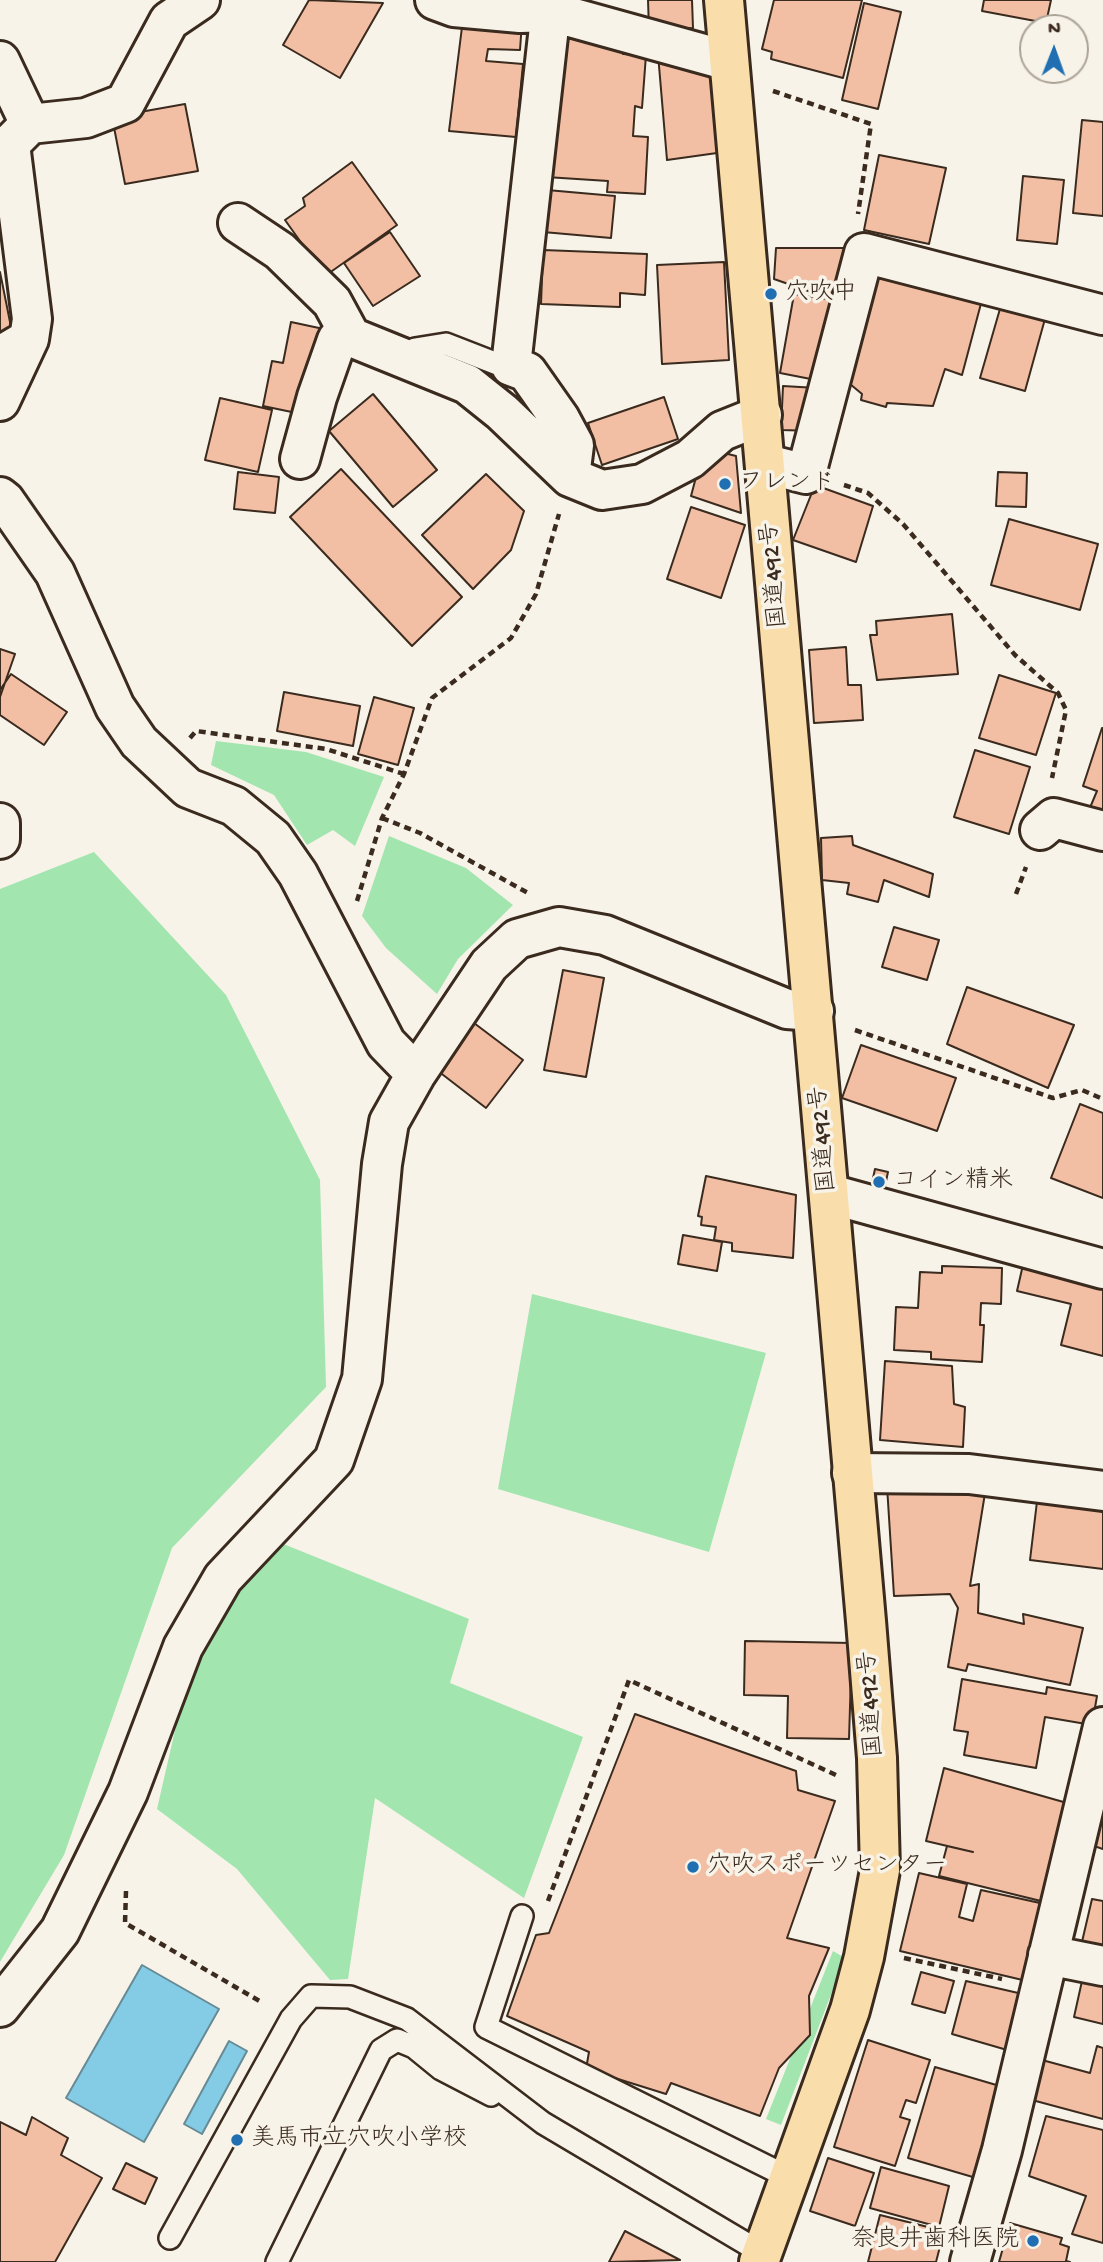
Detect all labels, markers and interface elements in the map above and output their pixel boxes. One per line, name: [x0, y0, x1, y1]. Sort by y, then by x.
north arrow: [1019, 14, 1089, 84]
text: N: [1048, 18, 1061, 41]
place label: 穴吹中: [785, 280, 857, 308]
marker: 穴吹中: [763, 286, 779, 302]
place label: フレンド: [739, 470, 835, 498]
marker: フレンド: [717, 476, 733, 492]
street label: 国道492号: [757, 520, 795, 630]
street label: 国道492号: [806, 1084, 844, 1194]
place label: コイン精米: [893, 1168, 1013, 1196]
marker: コイン精米: [871, 1174, 887, 1190]
street label: 国道492号: [855, 1650, 891, 1758]
place label: 穴吹スポーツセンター: [707, 1853, 947, 1881]
marker: 穴吹スポーツセンター: [685, 1859, 701, 1875]
place label: 美馬市立穴吹小学校: [251, 2126, 467, 2154]
marker: 美馬市立穴吹小学校: [229, 2132, 245, 2148]
place label: 奈良井歯科医院: [851, 2227, 1019, 2255]
marker: 奈良井歯科医院: [1025, 2233, 1041, 2249]

